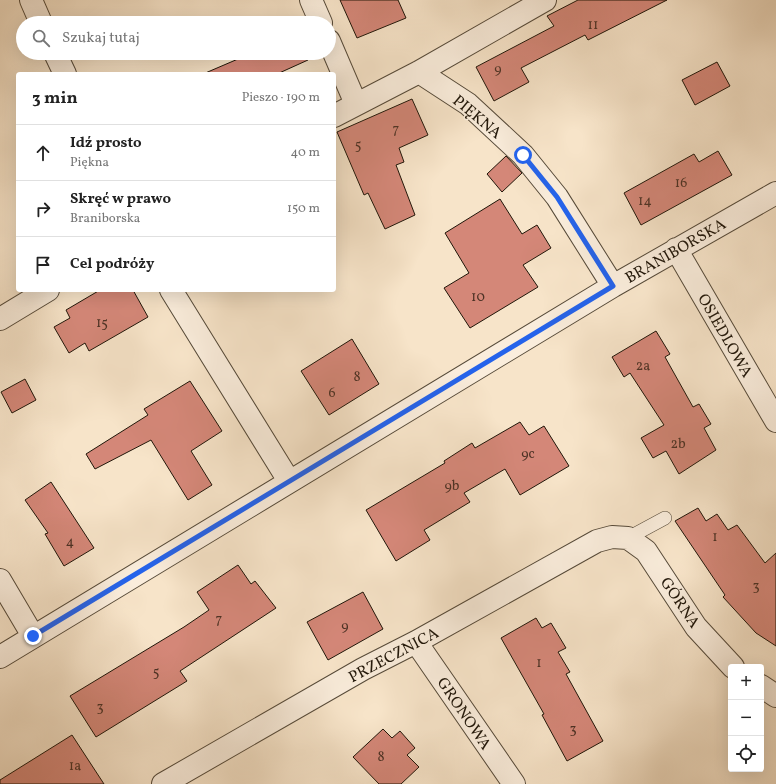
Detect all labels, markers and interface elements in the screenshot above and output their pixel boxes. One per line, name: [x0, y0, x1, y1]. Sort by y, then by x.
search box: [16, 16, 336, 60]
house number: 11: [588, 16, 598, 35]
icon: search: [30, 27, 52, 49]
text: Szukaj tutaj: [62, 28, 140, 49]
house number: 9: [494, 60, 502, 79]
text: 3 min: [32, 87, 78, 110]
text: Pieszo · 190 m: [242, 89, 320, 107]
street label: PIĘKNA: [447, 90, 506, 145]
house number: 7: [393, 120, 400, 139]
text: Idź prosto: [70, 133, 142, 154]
house number: 5: [355, 136, 361, 155]
icon: ahead: [32, 142, 54, 164]
text: 40 m: [291, 144, 320, 162]
route start: [514, 146, 532, 164]
text: Piękna: [70, 154, 109, 172]
house number: 16: [675, 174, 687, 193]
text: Skręć w prawo: [70, 189, 171, 210]
house number: 14: [638, 192, 652, 211]
icon: right: [32, 198, 54, 220]
text: 150 m: [287, 200, 320, 218]
text: Braniborska: [70, 210, 140, 228]
street label: BRANIBORSKA: [621, 214, 731, 290]
icon: arrive: [32, 254, 54, 276]
text: Cel podróży: [70, 254, 154, 275]
house number: 10: [471, 288, 485, 307]
street label: OSIEDLOWA: [691, 290, 757, 382]
house number: 15: [96, 314, 108, 333]
house number: 2a: [636, 357, 650, 376]
house number: 8: [353, 368, 361, 387]
house number: 6: [328, 384, 336, 403]
house number: 2b: [670, 435, 686, 454]
house number: 9c: [521, 445, 535, 464]
house number: 9b: [445, 477, 460, 496]
house number: 1: [712, 528, 718, 547]
house number: 4: [66, 533, 74, 552]
street label: GÓRNA: [654, 573, 704, 633]
house number: 3: [752, 577, 760, 596]
house number: 7: [216, 610, 223, 629]
house number: 9: [341, 617, 349, 636]
street label: PRZECZNICA: [345, 623, 443, 689]
route end: [24, 627, 42, 645]
house number: 1: [536, 654, 542, 673]
house number: 5: [153, 663, 159, 682]
map controls: [728, 664, 764, 772]
button: +: [728, 664, 764, 700]
street label: GRONOWA: [431, 673, 496, 755]
house number: 3: [96, 698, 104, 717]
button: −: [728, 700, 764, 736]
house number: 3: [569, 720, 577, 739]
button: locate: [728, 736, 764, 772]
house number: 8: [377, 748, 385, 767]
house number: 1a: [69, 757, 81, 776]

